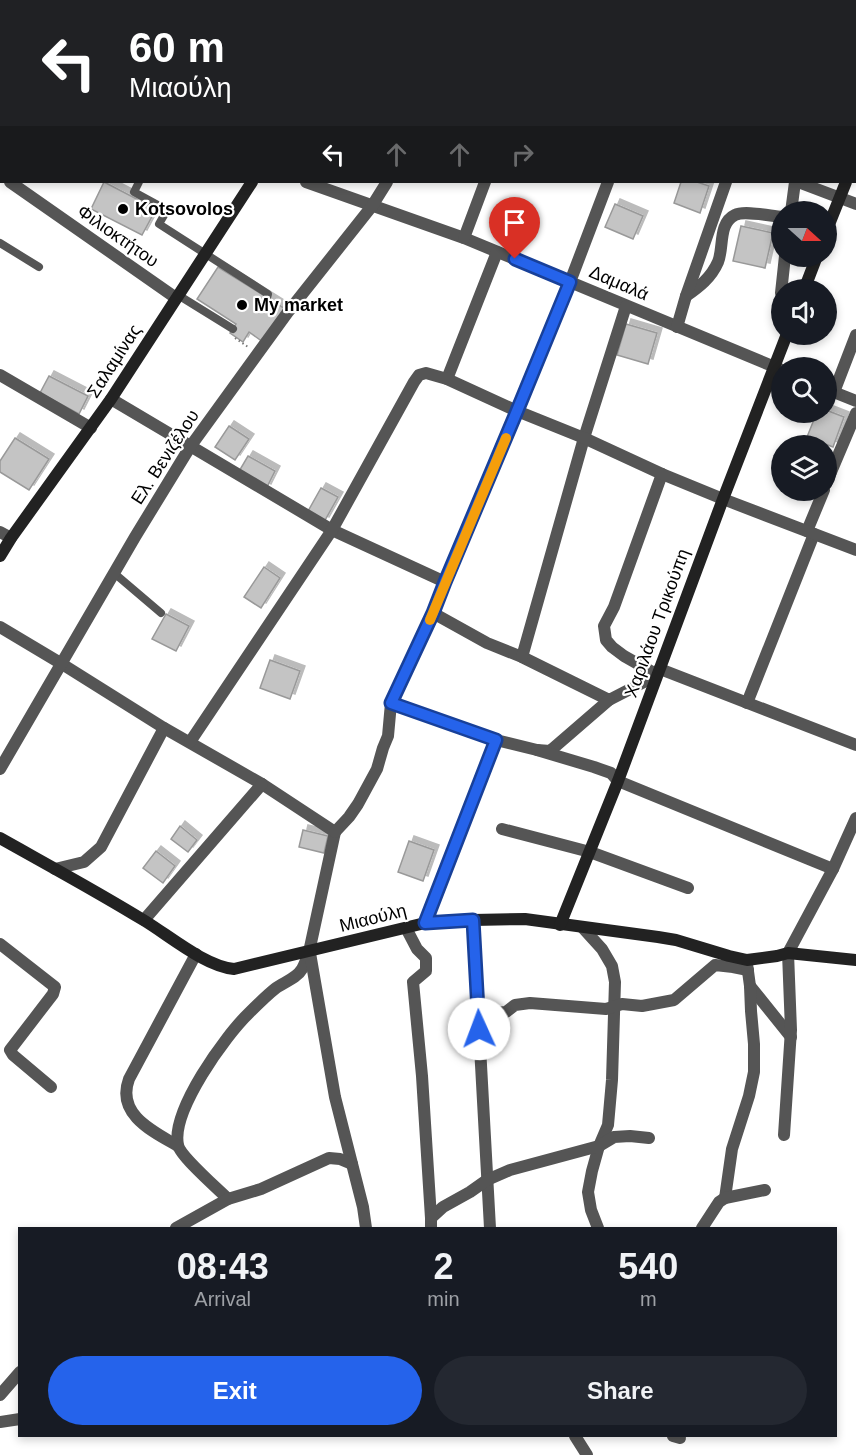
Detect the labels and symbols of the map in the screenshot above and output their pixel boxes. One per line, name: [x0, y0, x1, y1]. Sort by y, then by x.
pin: [489, 197, 540, 259]
place label: Kotsovolos: [135, 199, 233, 219]
street label: Φιλιοκτήτου: [74, 201, 162, 271]
north arrow: [771, 201, 837, 267]
marker: Kotsovolos: [116, 202, 130, 216]
street label: Δαμαλά: [586, 262, 652, 304]
place label: My market: [254, 295, 343, 315]
marker: My market: [235, 298, 249, 312]
street label: Σαλαμίνας: [83, 320, 145, 401]
street label: Ελ. Βενιζέλου: [127, 406, 203, 508]
street label: Χαριλάου Τρικούπη: [621, 546, 693, 700]
street label: Μιαούλη: [337, 900, 409, 936]
position arrow: [447, 997, 511, 1061]

